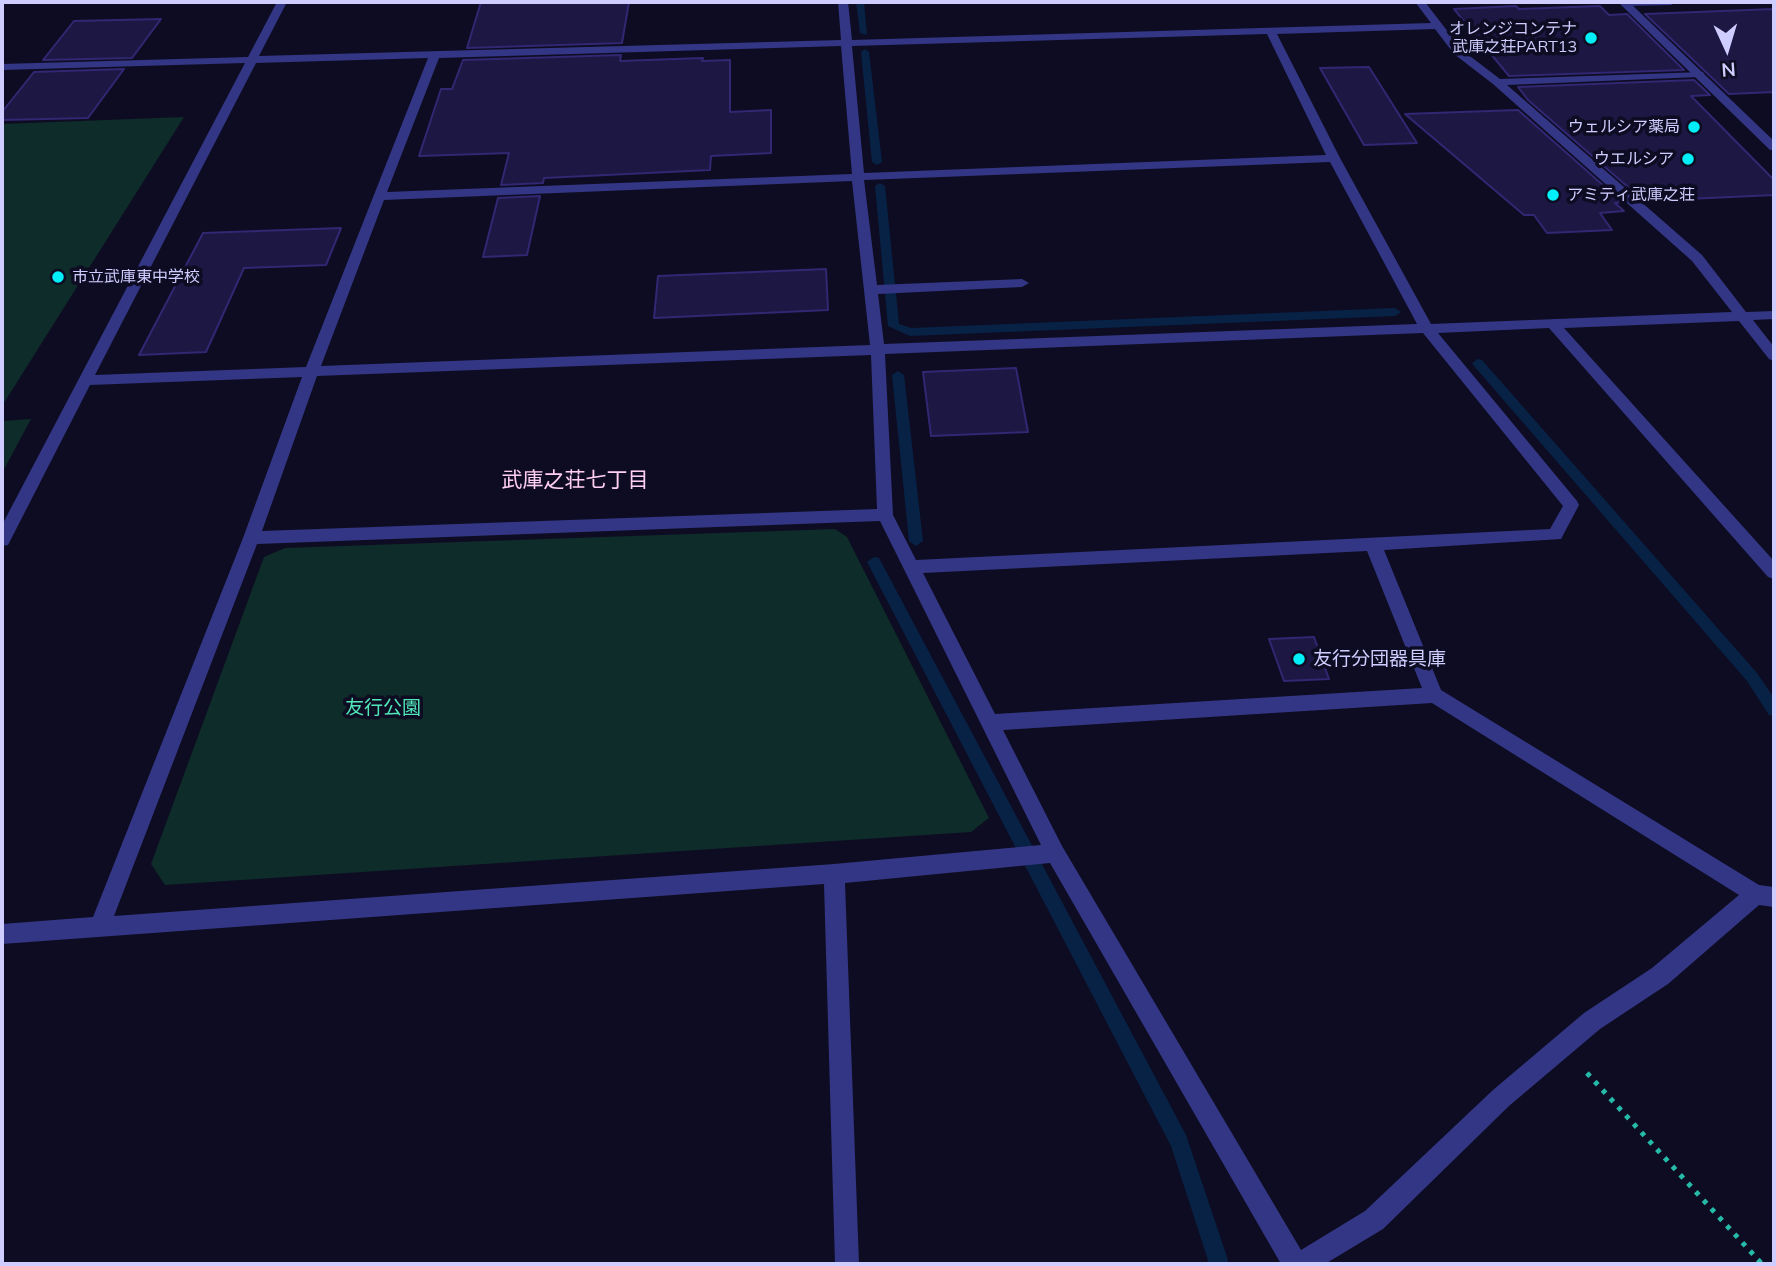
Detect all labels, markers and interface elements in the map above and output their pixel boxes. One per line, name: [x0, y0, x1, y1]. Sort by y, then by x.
north arrow: [1692, 14, 1762, 84]
place label: オレンジコンテナ 武庫之荘PART13: [1449, 19, 1577, 57]
marker: オレンジコンテナ 武庫之荘PART13: [1583, 30, 1599, 46]
text: N: [1720, 57, 1736, 82]
place label: ウェルシア薬局: [1568, 117, 1680, 137]
marker: ウェルシア薬局: [1686, 119, 1702, 135]
place label: ウエルシア: [1594, 149, 1674, 169]
marker: ウエルシア: [1680, 151, 1696, 167]
place label: アミティ武庫之荘: [1567, 185, 1695, 205]
marker: アミティ武庫之荘: [1545, 187, 1561, 203]
place label: 市立武庫東中学校: [72, 267, 200, 287]
marker: 市立武庫東中学校: [50, 269, 66, 285]
district label: 武庫之荘七丁目: [502, 468, 648, 494]
place label: 友行分団器具庫: [1313, 648, 1446, 670]
marker: 友行分団器具庫: [1291, 651, 1307, 667]
park label: 友行公園: [345, 697, 421, 719]

